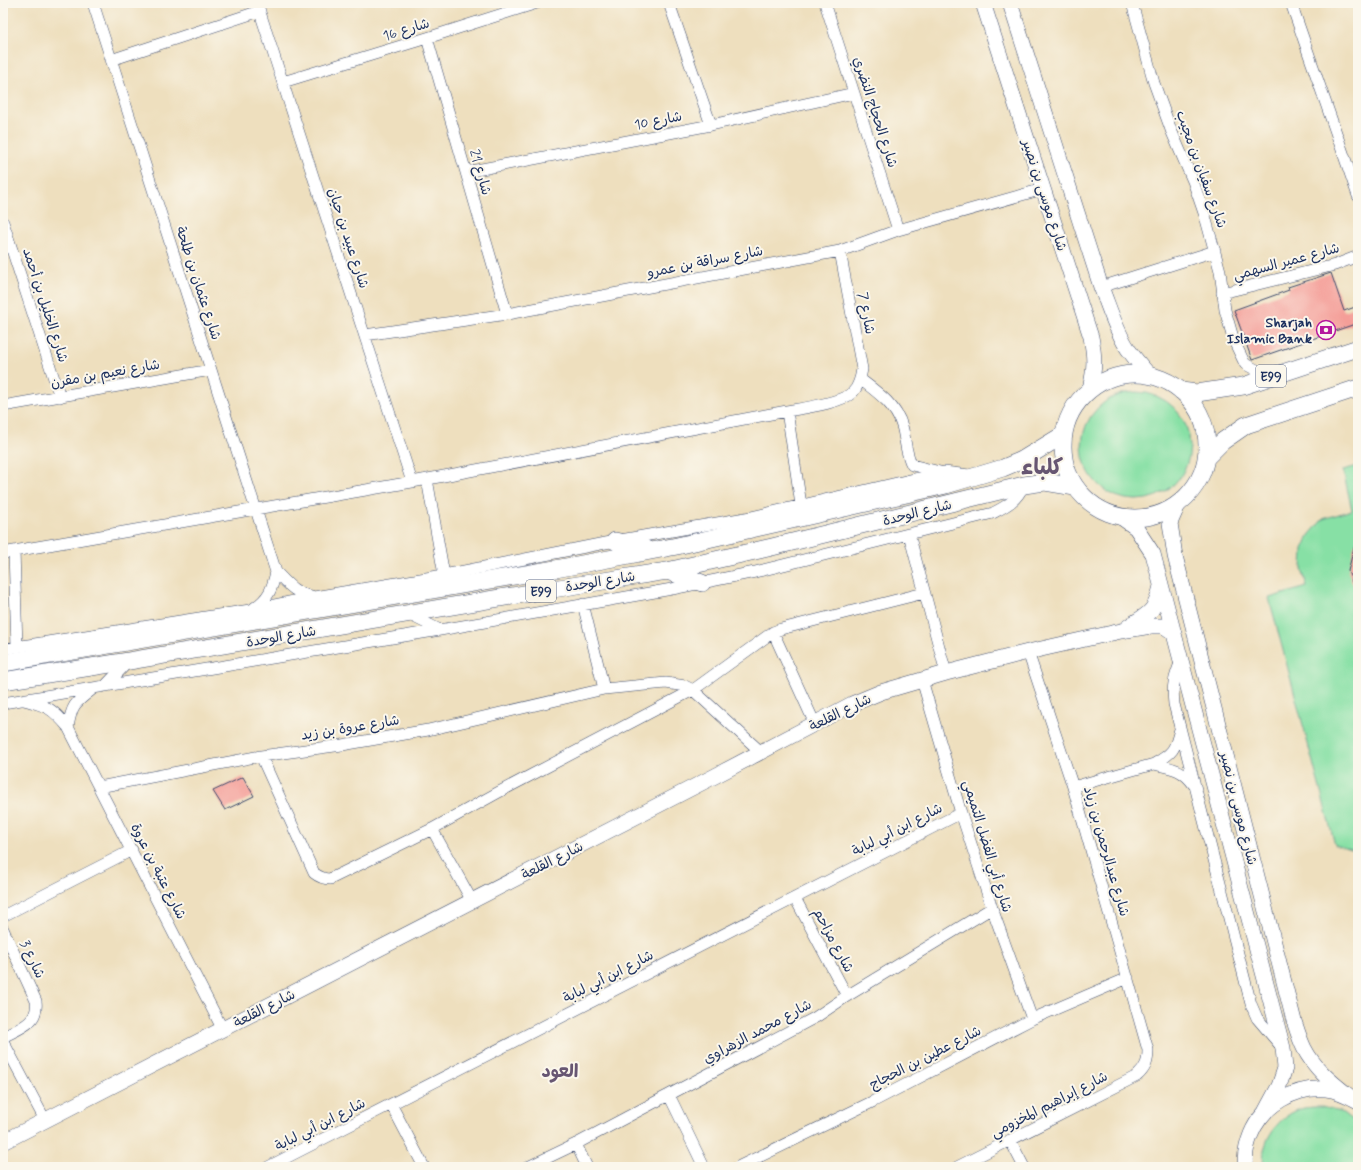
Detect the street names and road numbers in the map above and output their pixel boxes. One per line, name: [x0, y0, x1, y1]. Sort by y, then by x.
street label: شارع 16: [381, 14, 432, 46]
street label: شارع الحجاج النضري: [848, 54, 902, 171]
street label: شارع 10: [633, 108, 684, 134]
street label: شارع سفيان بن مجيب: [1171, 108, 1231, 231]
street label: شارع موسى بن نصير: [1017, 136, 1071, 254]
street label: شارع 21: [465, 147, 495, 197]
street label: شارع عبيد بن حيان: [323, 186, 373, 291]
street label: شارع عثمان بن طلحة: [171, 224, 225, 342]
street label: شارع عمير السهمي: [1231, 239, 1342, 288]
street label: شارع سراقة بن عمرو: [645, 242, 765, 282]
street label: شارع الخليل بن أحمد: [18, 246, 72, 365]
street label: شارع 7: [853, 291, 879, 336]
street label: شارع نعيم بن مقرن: [49, 356, 161, 393]
road number: E99: [1256, 365, 1286, 387]
street label: شارع الوحدة: [881, 496, 954, 530]
street label: شارع الوحدة: [564, 568, 636, 596]
road number: E99: [526, 580, 556, 602]
street label: شارع الوحدة: [245, 622, 318, 652]
street label: شارع القلعة: [806, 690, 875, 736]
street label: شارع عروة بن زيد: [300, 711, 401, 745]
street label: شارع موسى بن نصير: [1215, 748, 1261, 867]
street label: شارع أبي الفضل التميمي: [955, 778, 1016, 916]
street label: شارع عبدالرحمن بن زياد: [1079, 784, 1133, 918]
street label: شارع ابن أبي لبابة: [849, 799, 947, 863]
street label: شارع عتبة بن عروة: [126, 820, 190, 922]
street label: شارع القلعة: [518, 838, 586, 884]
street label: شارع مزاحم: [808, 905, 858, 976]
street label: شارع 3: [15, 937, 49, 982]
street label: شارع ابن أبي لبابة: [560, 946, 658, 1010]
street label: شارع القلعة: [230, 986, 298, 1032]
street label: شارع محمد الزهراوي: [700, 996, 815, 1069]
street label: شارع عطين بن الحجاج: [866, 1022, 984, 1094]
street label: شارع إبراهيم المخزومي: [988, 1068, 1112, 1145]
street label: شارع ابن أبي لبابة: [272, 1094, 370, 1158]

